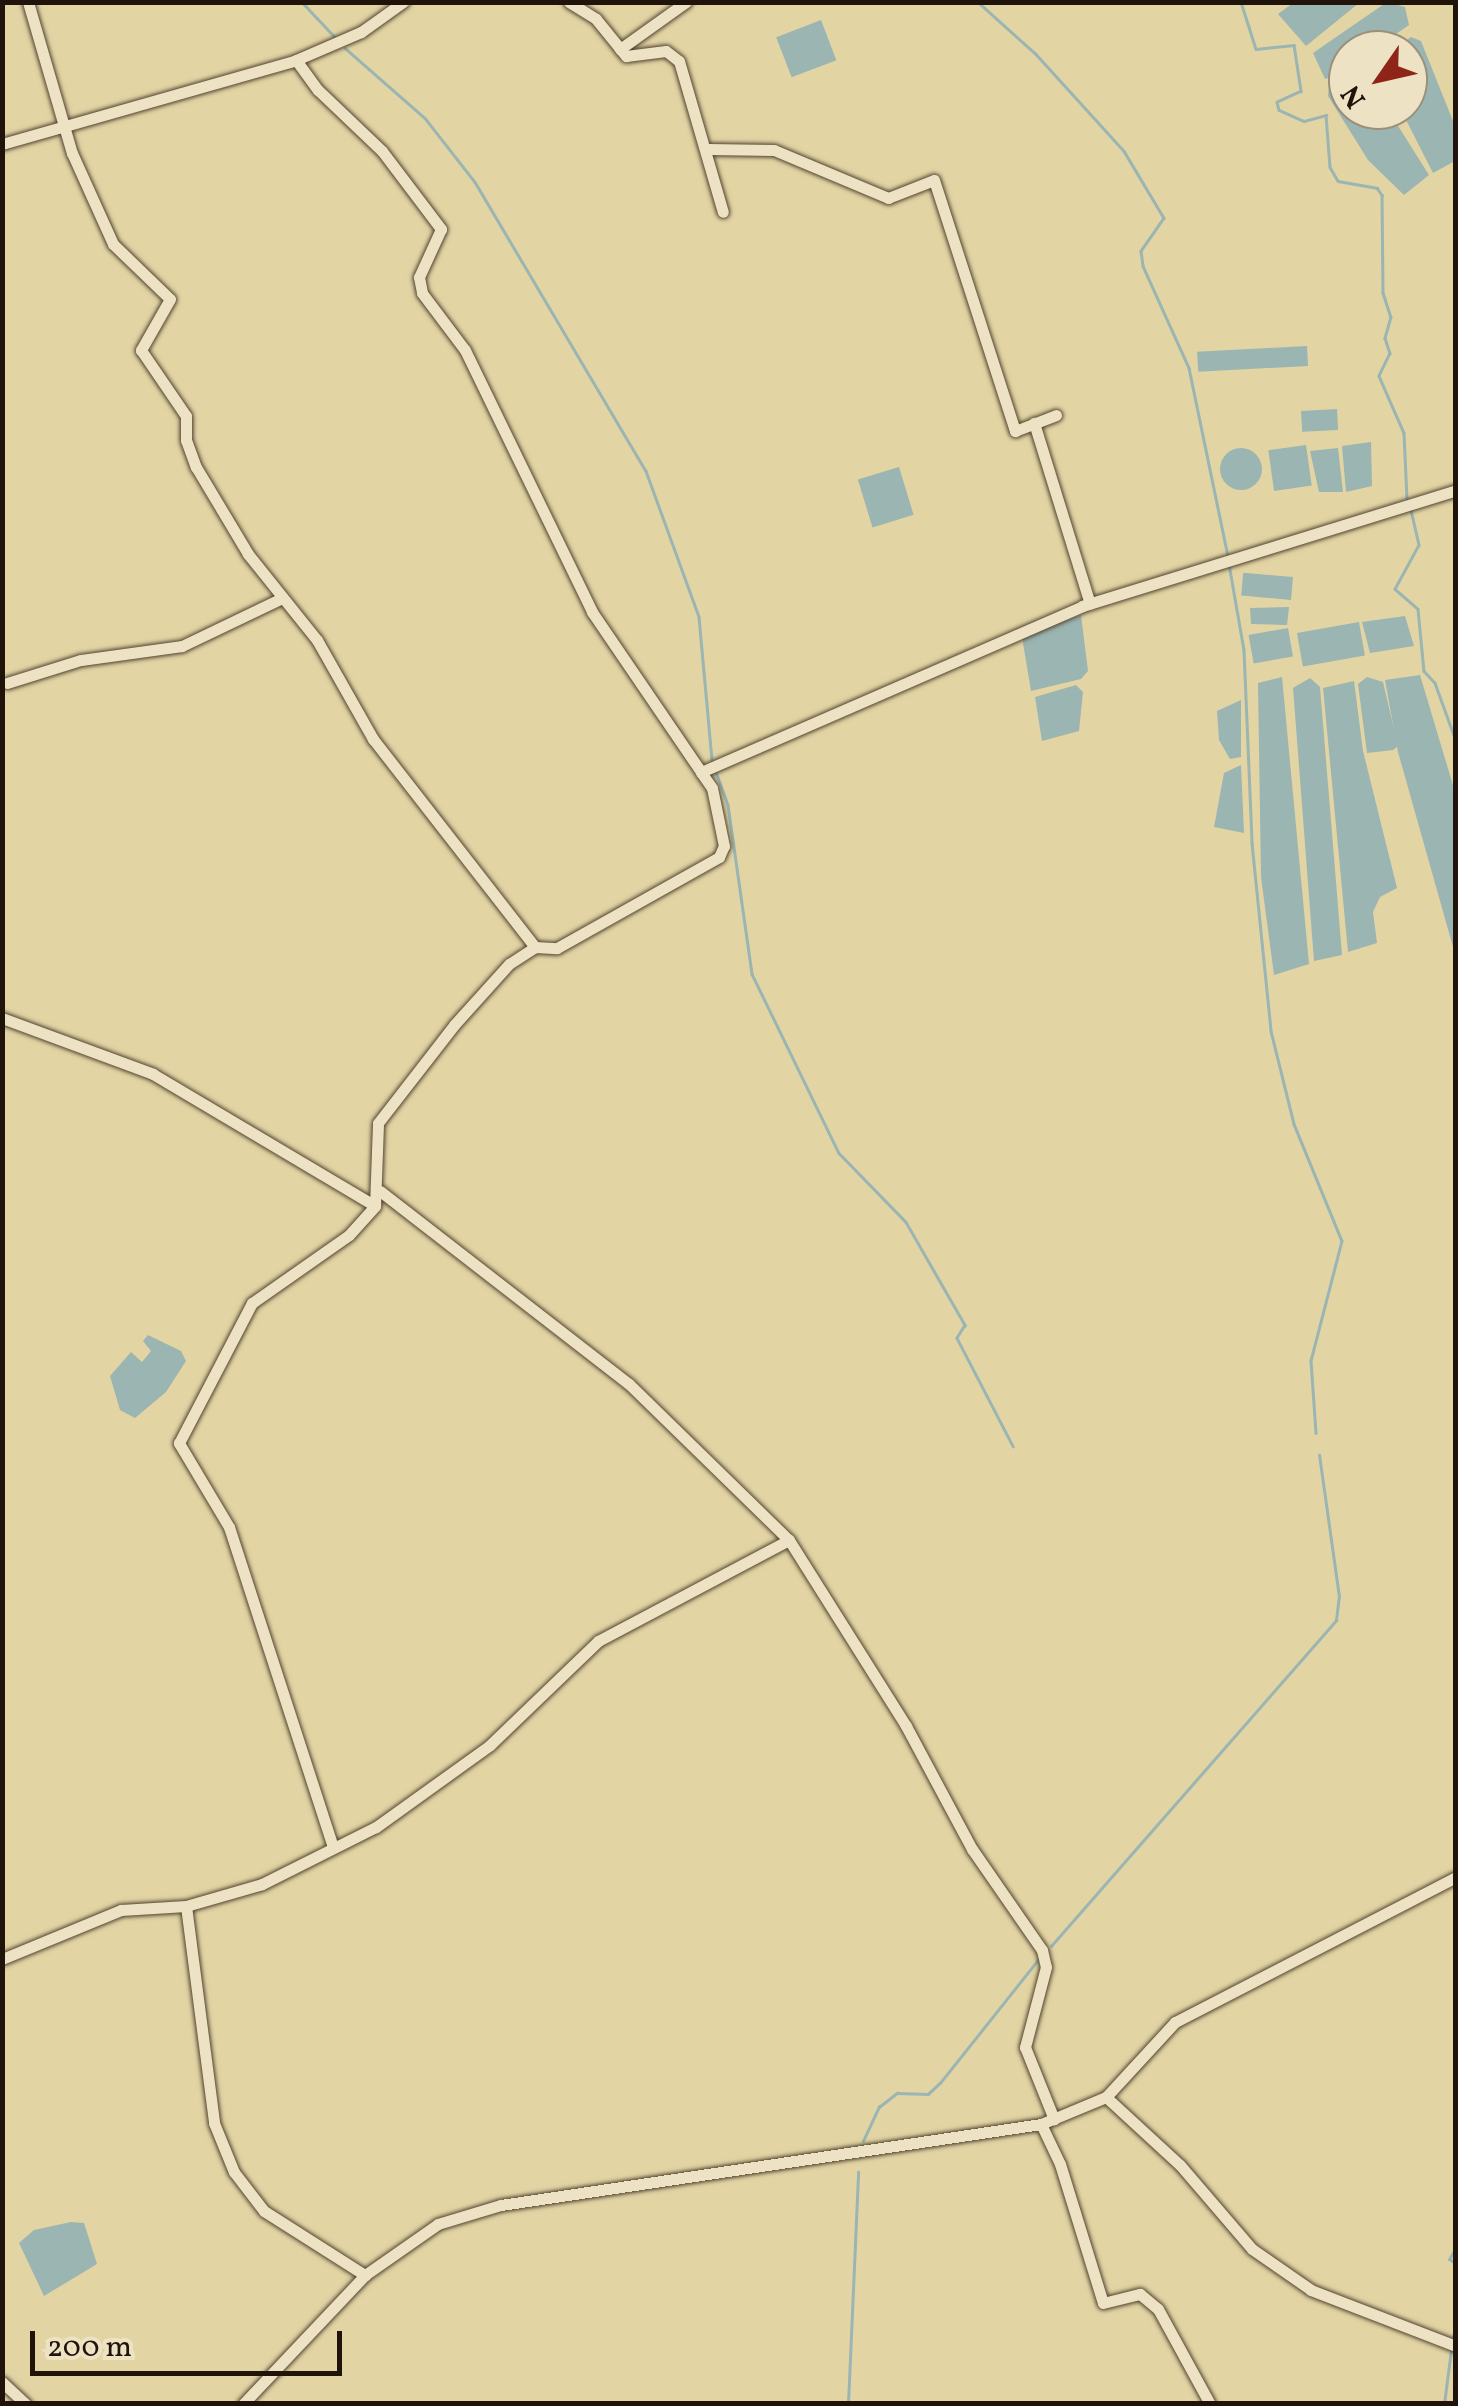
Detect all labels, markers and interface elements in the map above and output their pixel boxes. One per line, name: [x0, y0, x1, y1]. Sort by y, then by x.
north arrow: [1328, 30, 1428, 130]
text: N: [1333, 77, 1376, 115]
scale bar: [35, 2311, 348, 2373]
text: 200 m: [47, 2327, 132, 2369]

